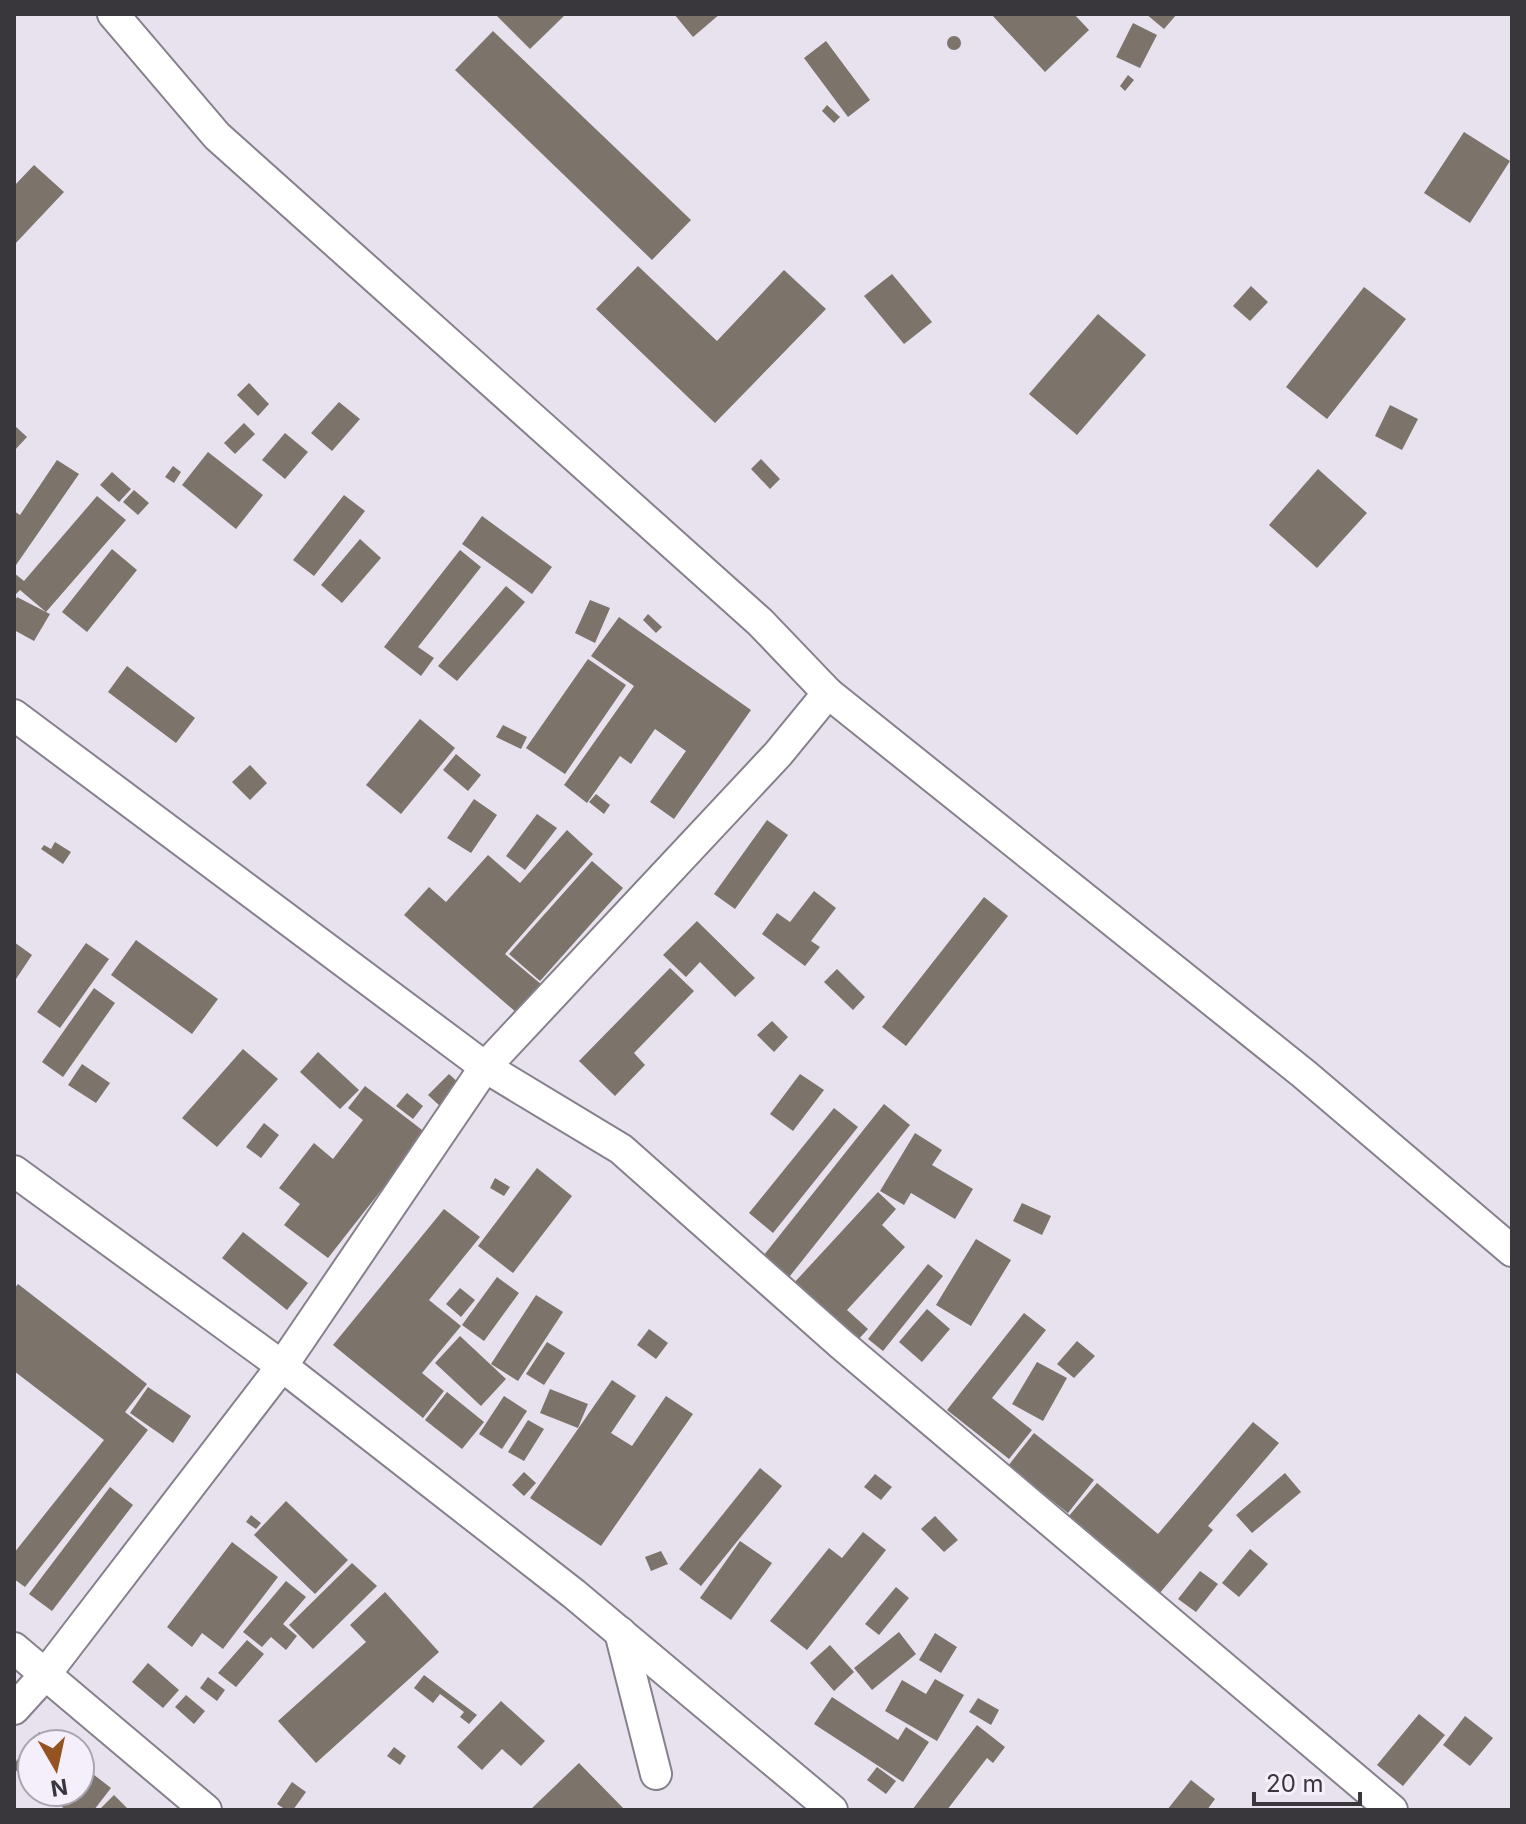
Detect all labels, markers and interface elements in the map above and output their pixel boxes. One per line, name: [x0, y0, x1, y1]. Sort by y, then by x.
north arrow: [16, 1728, 96, 1808]
scale bar: [1254, 1756, 1360, 1806]
text: 20 m: [1266, 1769, 1324, 1798]
text: N: [49, 1774, 69, 1802]

